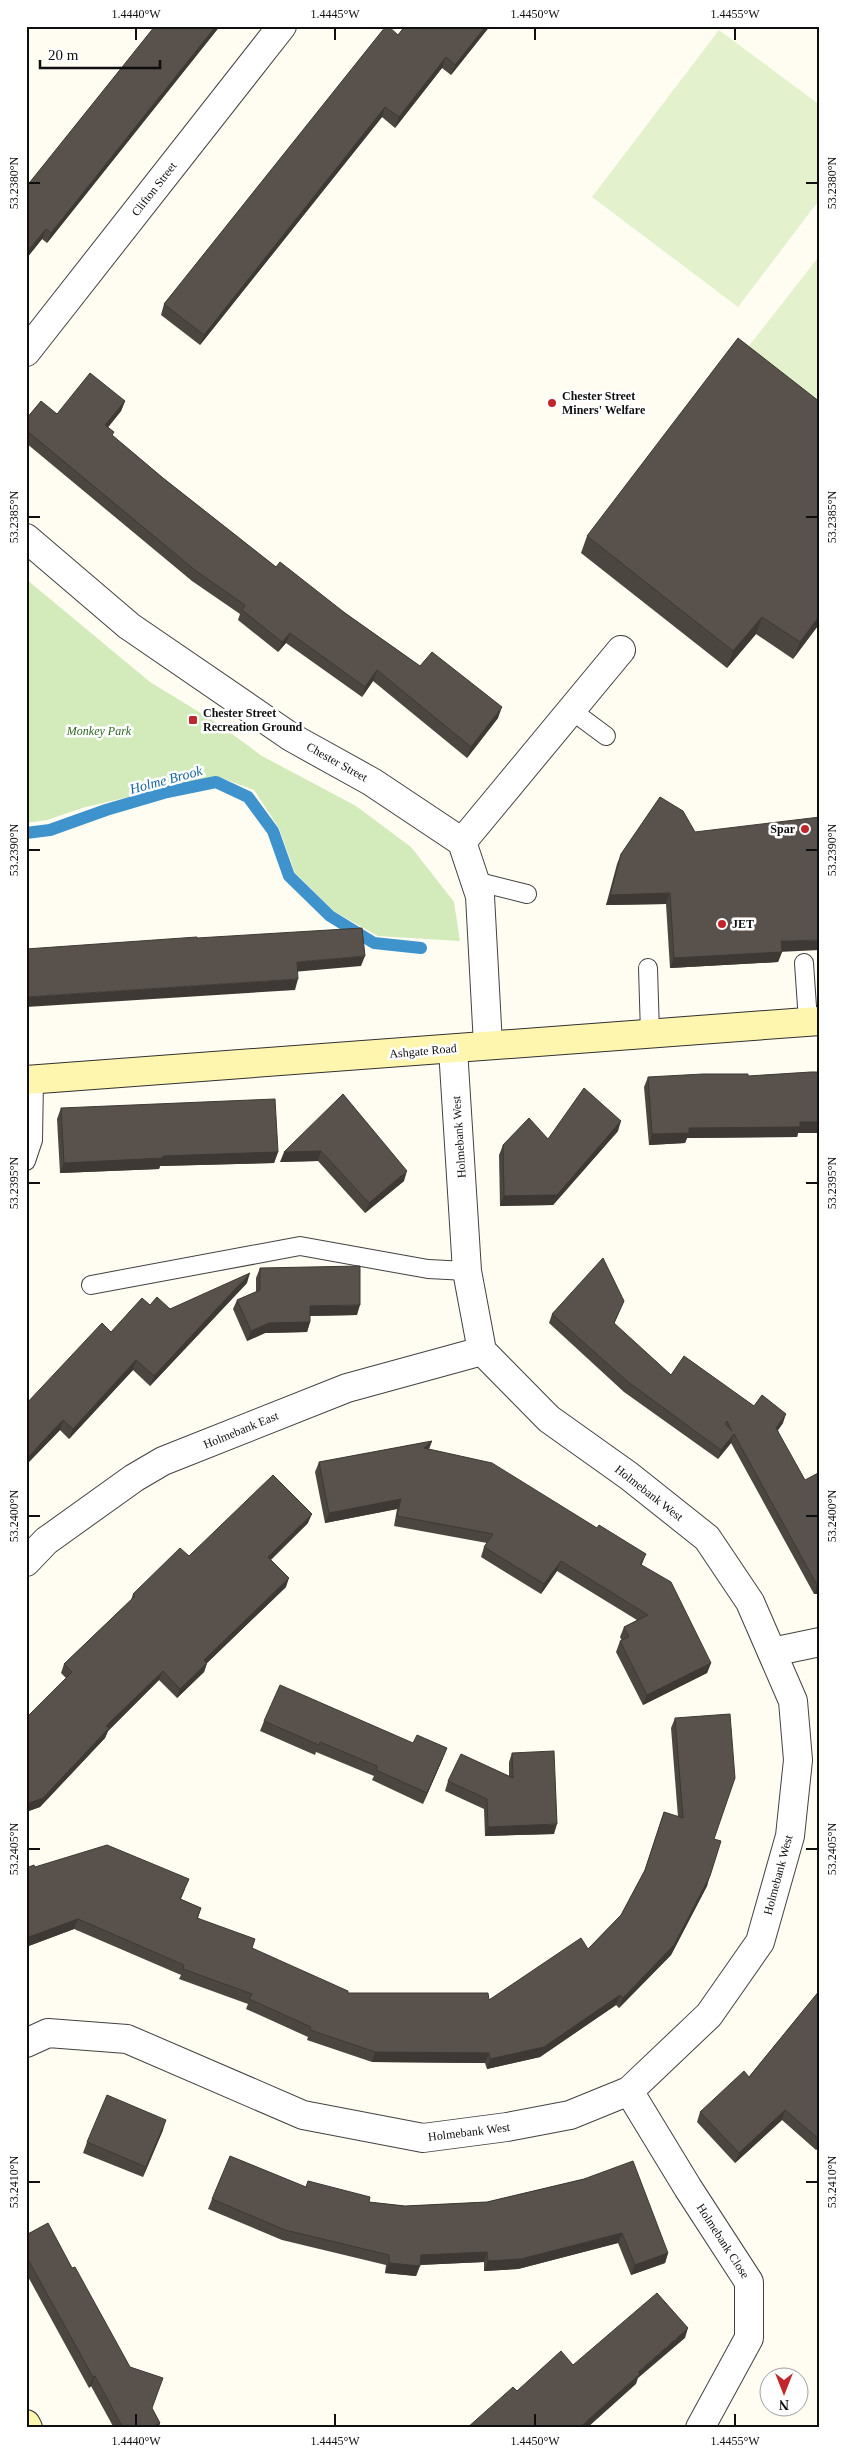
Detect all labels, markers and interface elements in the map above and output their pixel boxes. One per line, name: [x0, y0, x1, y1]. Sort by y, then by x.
text: 1.4440°W: [111, 7, 161, 21]
text: 1.4445°W: [310, 7, 360, 21]
text: 1.4450°W: [510, 7, 560, 21]
text: 1.4455°W: [710, 7, 760, 21]
scale bar: [40, 38, 160, 70]
text: 20 m: [48, 47, 79, 63]
text: 53.2380°N: [7, 156, 21, 209]
text: 53.2380°N: [825, 156, 839, 209]
street label: Clifton Street: [128, 159, 180, 219]
place label: Chester Street Miners' Welfare: [562, 389, 646, 417]
marker: Chester Street Miners' Welfare: [546, 397, 558, 409]
text: 53.2385°N: [7, 490, 21, 543]
text: 53.2385°N: [825, 490, 839, 543]
place label: Chester Street Recreation Ground: [203, 706, 303, 734]
marker: Chester Street Recreation Ground: [187, 714, 199, 726]
park label: Monkey Park: [66, 724, 132, 738]
street label: Chester Street: [304, 739, 371, 785]
water label: Holme Brook: [127, 763, 205, 797]
place label: Spar: [770, 822, 796, 836]
text: 53.2390°N: [7, 823, 21, 876]
marker: Spar: [799, 823, 811, 835]
text: 53.2390°N: [825, 823, 839, 876]
place label: JET: [732, 917, 754, 931]
marker: JET: [716, 918, 728, 930]
street label: Ashgate Road: [389, 1041, 457, 1061]
street label: Holmebank West: [449, 1095, 469, 1179]
text: 53.2395°N: [7, 1156, 21, 1209]
text: 53.2395°N: [825, 1156, 839, 1209]
street label: Holmebank East: [201, 1408, 281, 1451]
street label: Holmebank West: [612, 1462, 686, 1524]
text: 53.2400°N: [7, 1489, 21, 1542]
text: 53.2400°N: [825, 1489, 839, 1542]
text: 53.2405°N: [7, 1822, 21, 1875]
text: 53.2405°N: [825, 1822, 839, 1875]
street label: Holmebank West: [761, 1833, 796, 1917]
street label: Holmebank West: [427, 2120, 511, 2144]
text: 53.2410°N: [7, 2155, 21, 2208]
text: 53.2410°N: [825, 2155, 839, 2208]
street label: Holmebank Close: [694, 2201, 752, 2281]
north arrow: [758, 2366, 808, 2416]
text: N: [779, 2397, 789, 2412]
text: 1.4440°W: [111, 2434, 161, 2448]
text: 1.4445°W: [310, 2434, 360, 2448]
text: 1.4450°W: [510, 2434, 560, 2448]
text: 1.4455°W: [710, 2434, 760, 2448]

